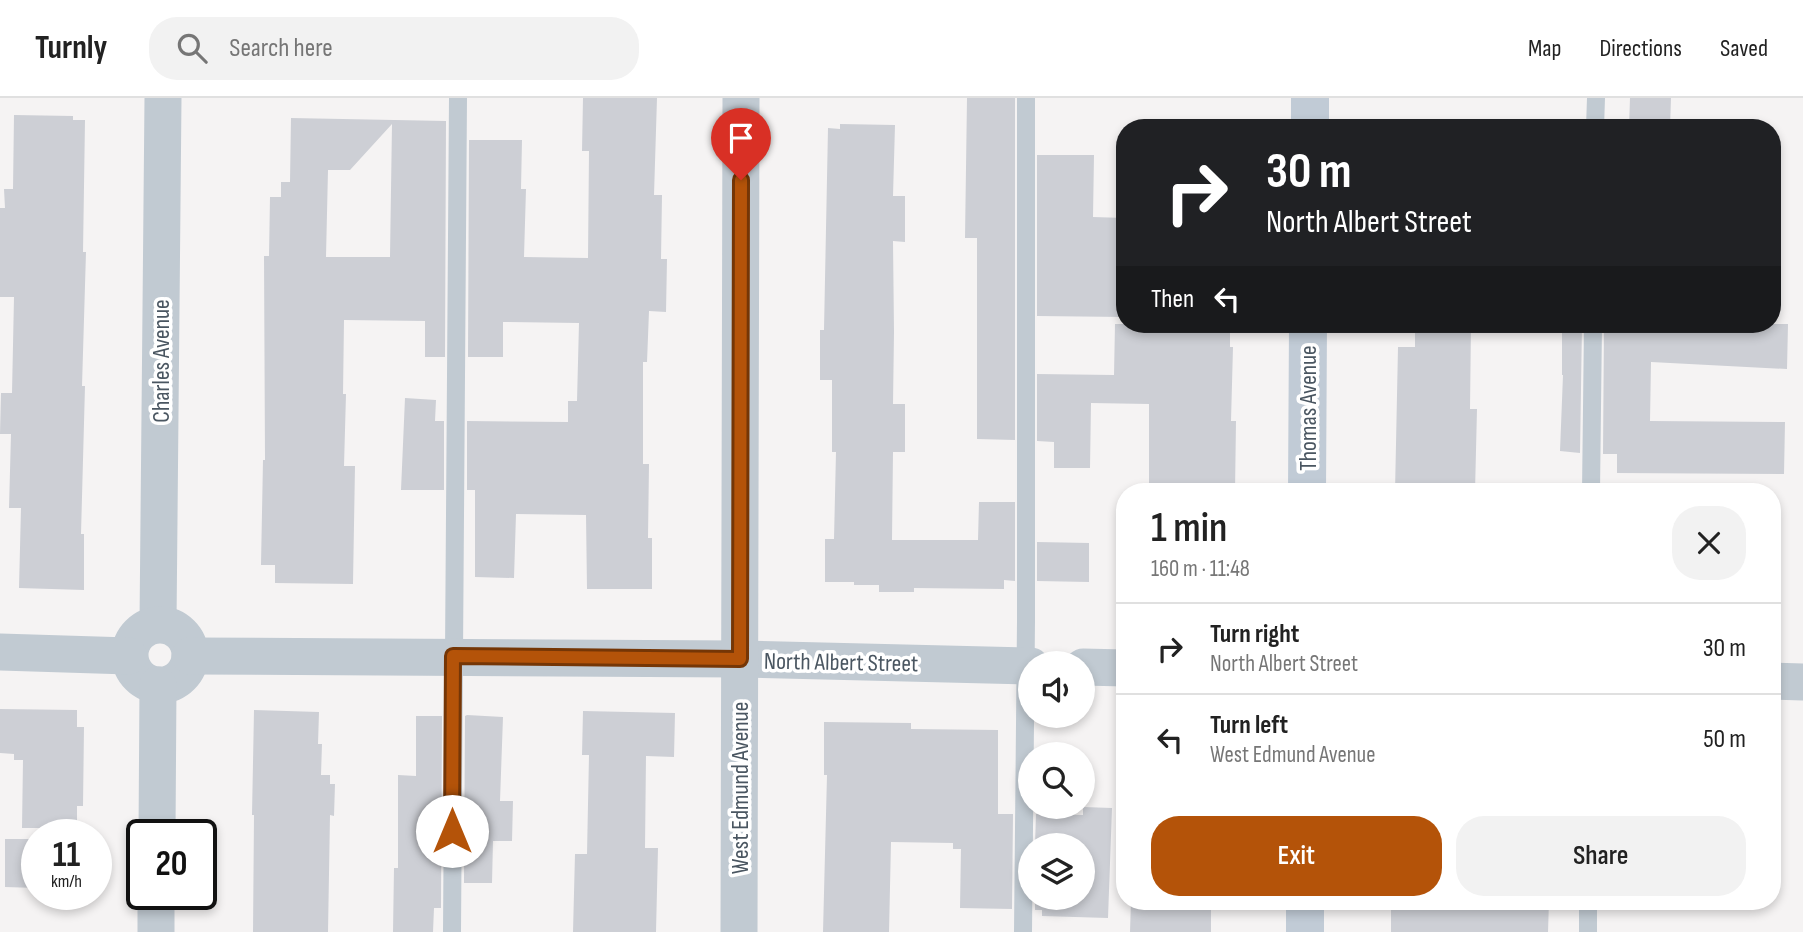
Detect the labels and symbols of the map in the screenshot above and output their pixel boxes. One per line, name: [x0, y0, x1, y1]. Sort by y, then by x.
pin: [711, 108, 771, 180]
street label: Charles Avenue: [147, 299, 176, 423]
street label: Thomas Avenue: [1294, 345, 1323, 471]
street label: North Albert Street: [764, 647, 918, 678]
street label: West Edmund Avenue: [726, 702, 755, 874]
position arrow: [415, 794, 489, 868]
speed limit sign: 20: [126, 819, 217, 910]

